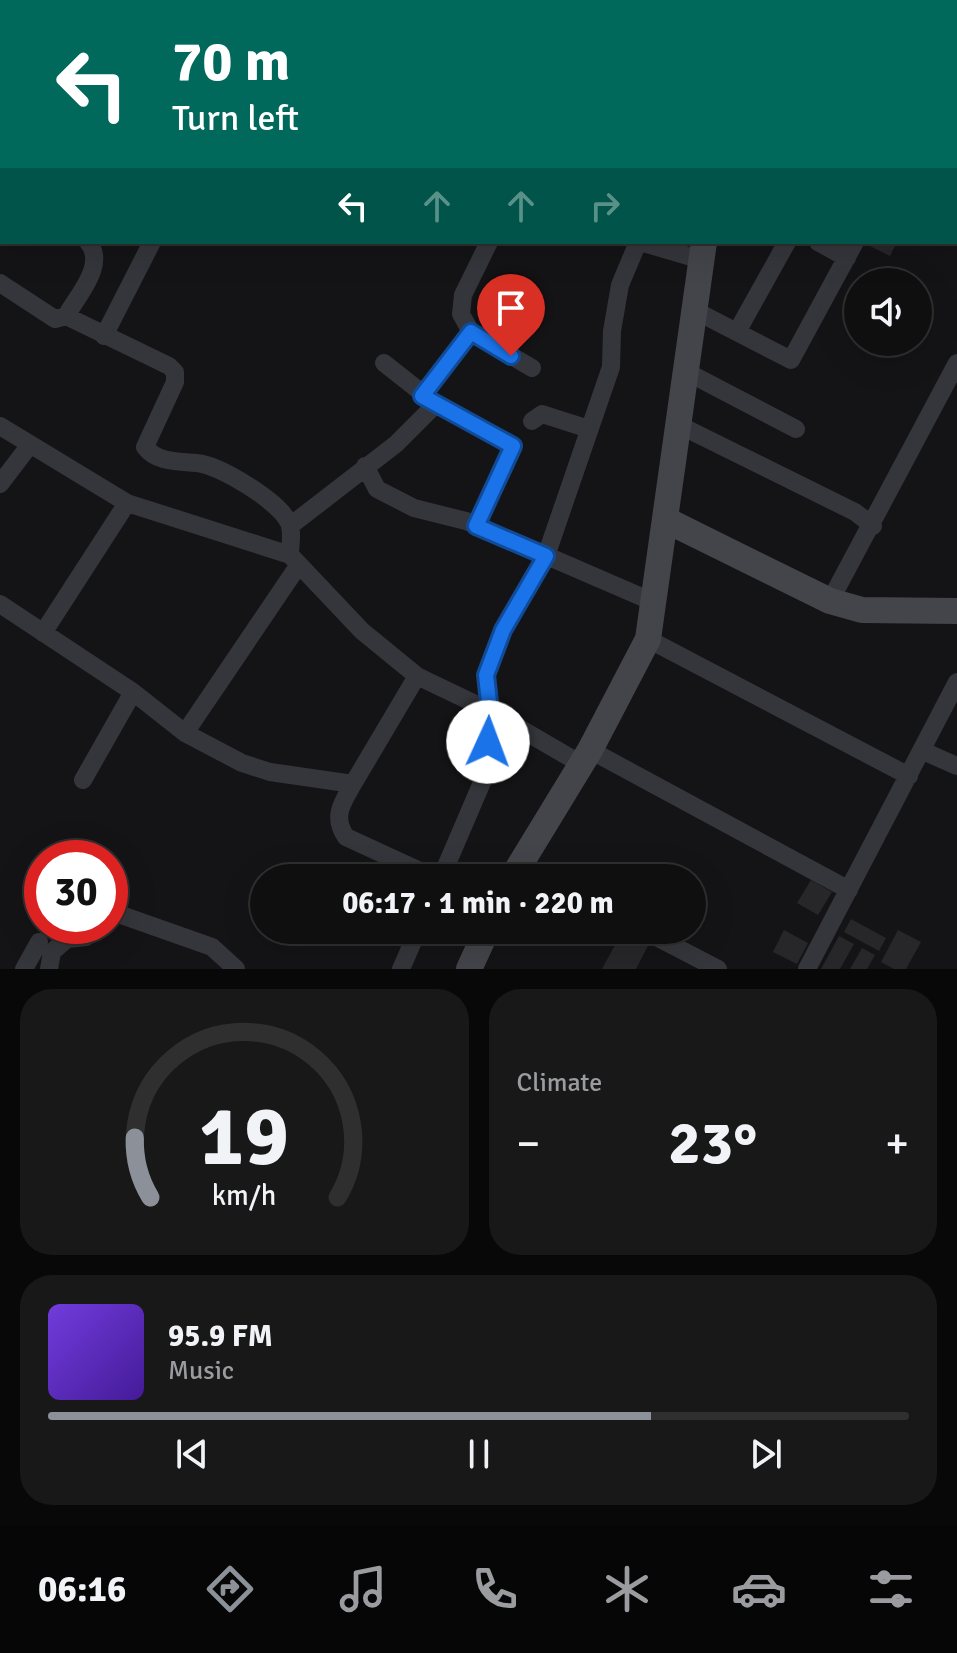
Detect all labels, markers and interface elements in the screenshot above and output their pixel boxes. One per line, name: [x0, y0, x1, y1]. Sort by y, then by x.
text: 70 m: [172, 27, 290, 96]
icon: left: [40, 32, 144, 136]
text: Turn left: [172, 96, 299, 141]
icon: left: [331, 184, 375, 228]
icon: ahead: [415, 184, 459, 228]
icon: ahead: [499, 184, 543, 228]
icon: right: [583, 184, 627, 228]
map controls: [844, 268, 932, 356]
button: sound: [844, 268, 932, 356]
pin: [477, 274, 545, 356]
icon: arrive: [489, 286, 533, 330]
position arrow: [446, 700, 530, 784]
speed limit sign: 30: [24, 840, 128, 944]
text: 06:17 · 1 min · 220 m: [342, 885, 614, 922]
text: Climate: [517, 1067, 602, 1099]
text: 19: [199, 1086, 289, 1188]
text: 23°: [668, 1107, 757, 1181]
text: −: [517, 1117, 540, 1171]
text: +: [885, 1117, 909, 1171]
text: km/h: [212, 1178, 277, 1213]
text: 95.9 FM: [168, 1318, 273, 1355]
text: Music: [168, 1355, 234, 1387]
icon: previous: [170, 1432, 214, 1476]
icon: pause: [457, 1432, 501, 1476]
icon: next: [744, 1432, 788, 1476]
icon: directions: [202, 1561, 258, 1617]
icon: music: [335, 1561, 391, 1617]
icon: phone: [467, 1561, 523, 1617]
icon: climate: [599, 1561, 655, 1617]
icon: car: [731, 1561, 787, 1617]
icon: filters: [863, 1561, 919, 1617]
text: 06:16: [38, 1567, 126, 1612]

